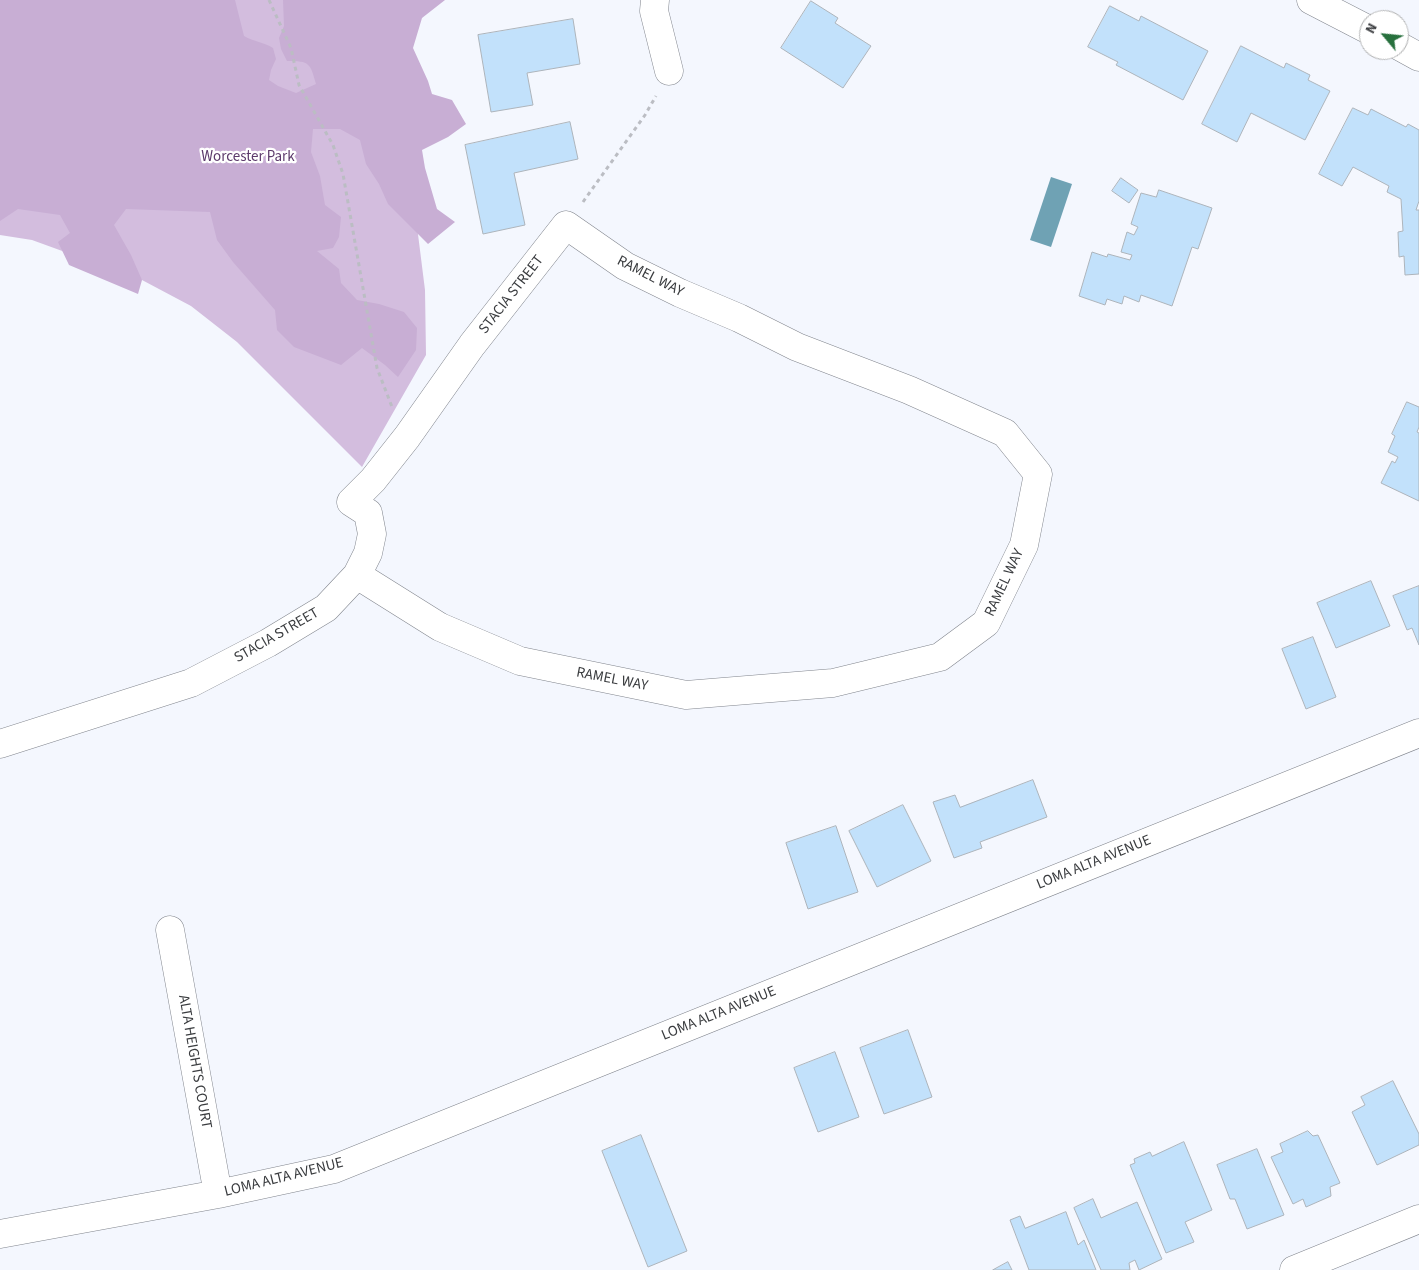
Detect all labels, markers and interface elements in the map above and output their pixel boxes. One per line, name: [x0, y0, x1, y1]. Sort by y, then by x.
north arrow: [1359, 10, 1409, 60]
text: N: [1361, 20, 1383, 37]
park label: Worcester Park: [201, 149, 295, 167]
street label: STACIA STREET: [476, 252, 548, 338]
street label: RAMEL WAY: [614, 253, 686, 301]
street label: RAMEL WAY: [982, 546, 1028, 620]
street label: STACIA STREET: [231, 604, 323, 668]
street label: RAMEL WAY: [575, 664, 649, 696]
street label: LOMA ALTA AVENUE: [1034, 832, 1154, 894]
street label: LOMA ALTA AVENUE: [659, 983, 779, 1045]
street label: ALTA HEIGHTS COURT: [173, 994, 215, 1130]
street label: LOMA ALTA AVENUE: [223, 1155, 345, 1201]

